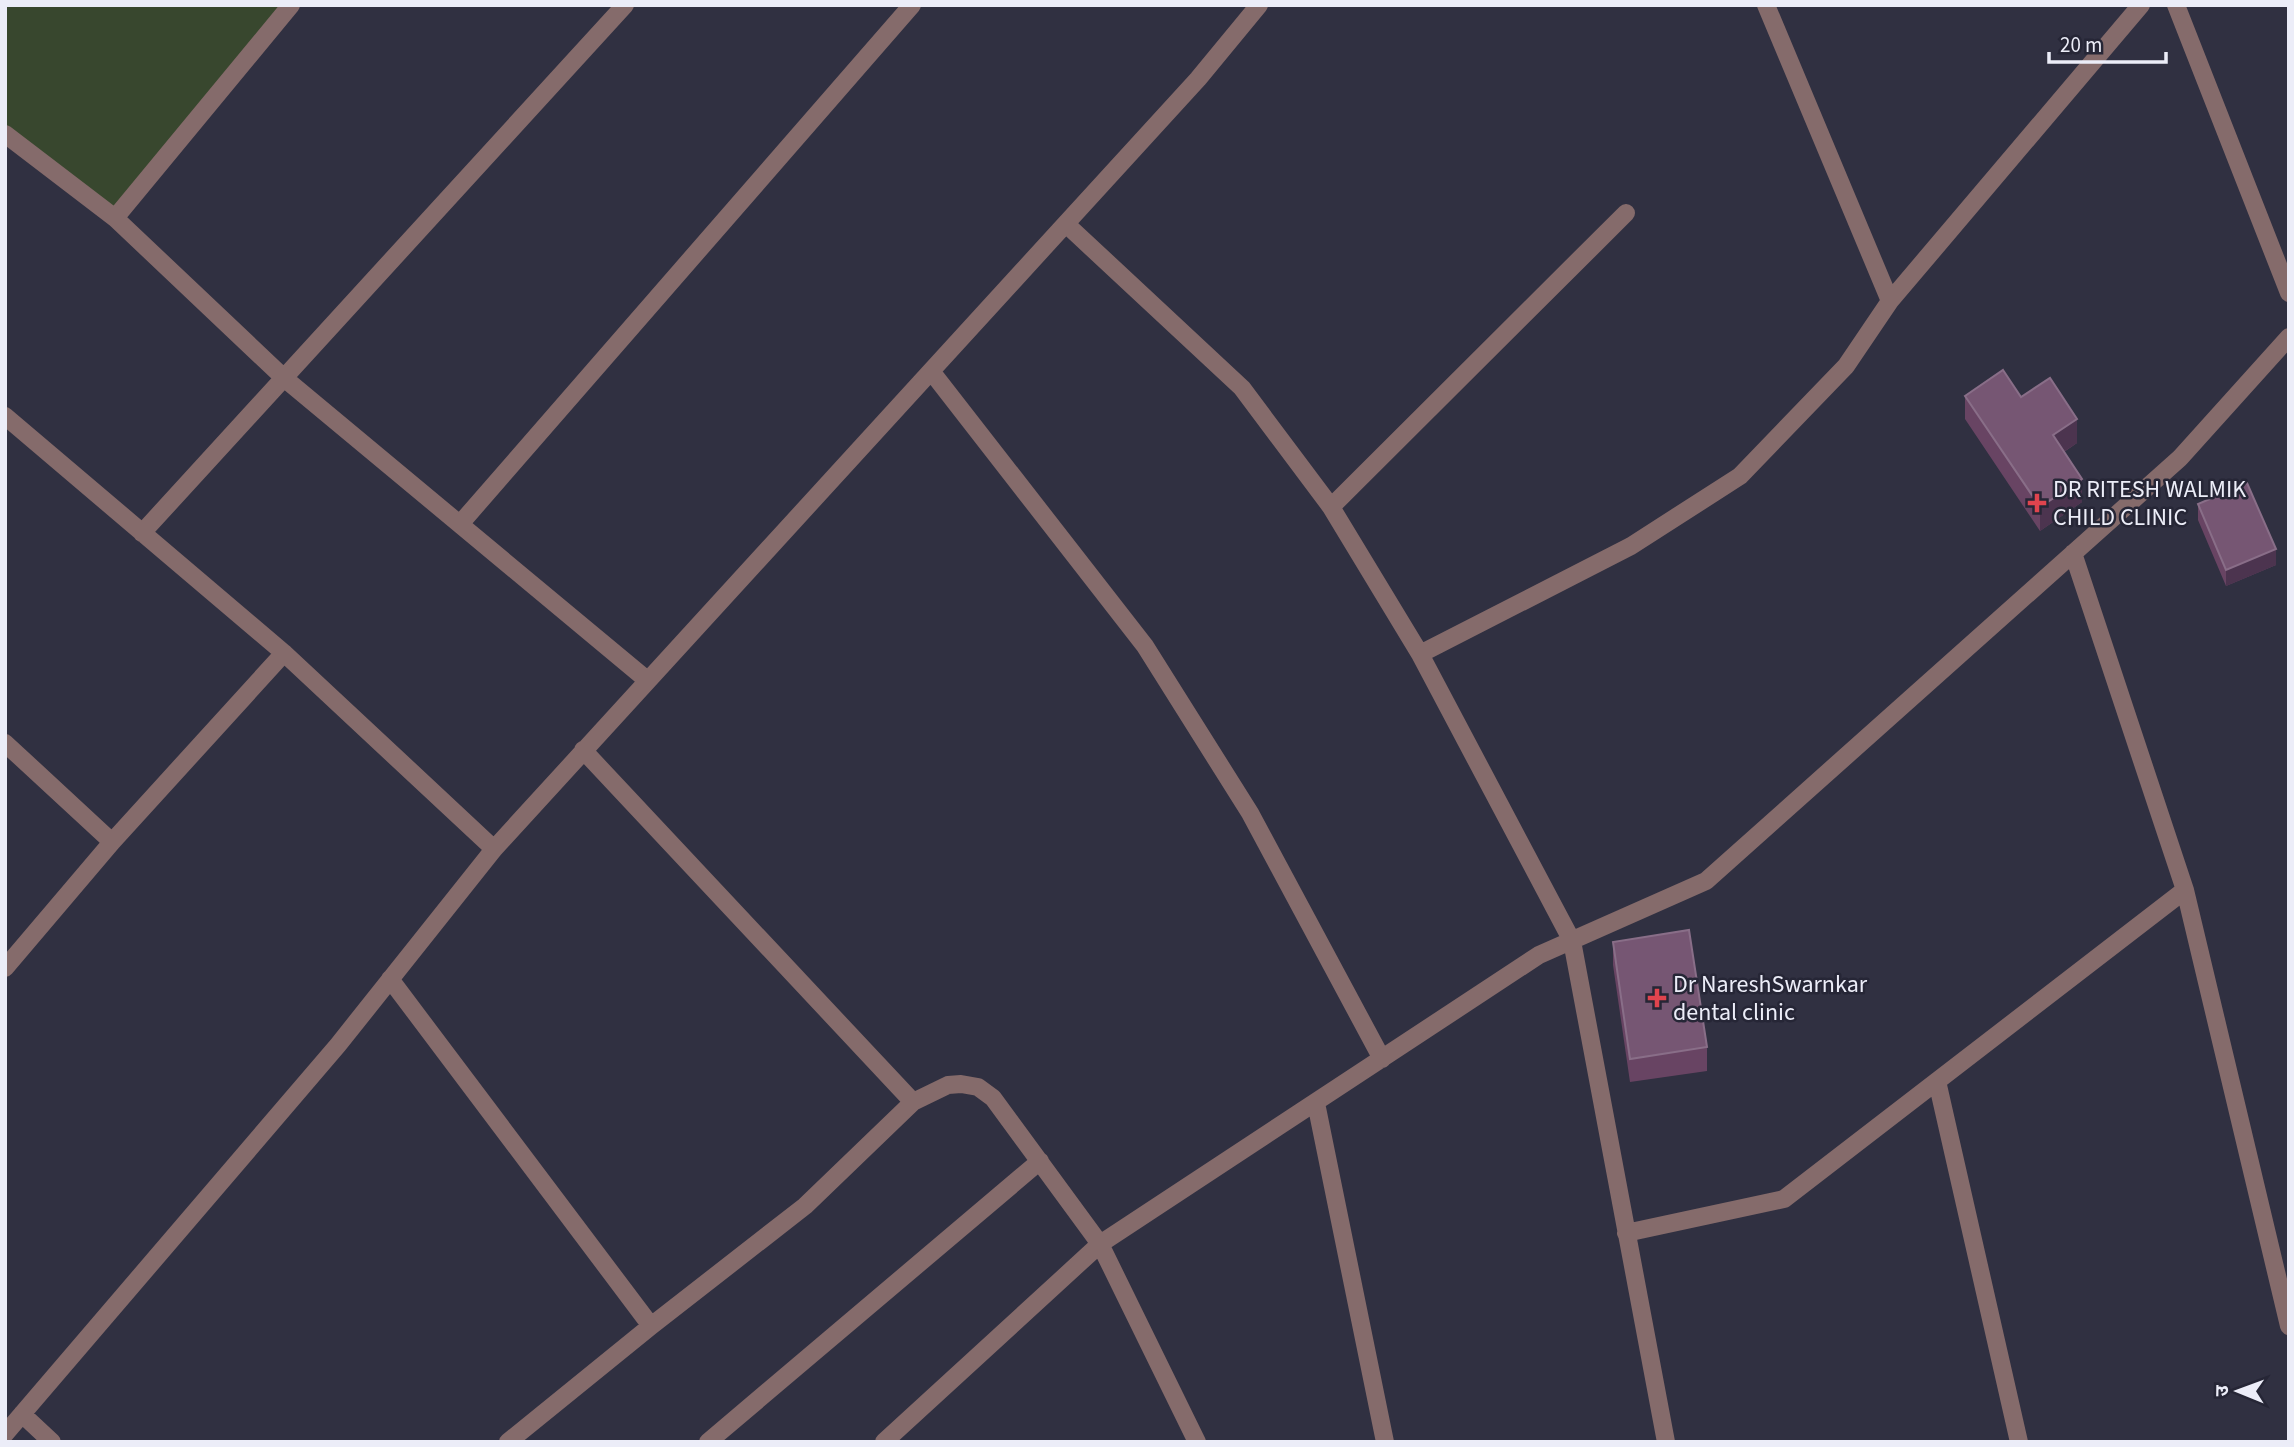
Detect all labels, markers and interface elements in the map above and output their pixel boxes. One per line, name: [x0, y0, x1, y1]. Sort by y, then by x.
scale bar: [2049, 21, 2166, 65]
text: 20 m: [2060, 30, 2102, 60]
place label: DR RITESH WALMIK CHILD CLINIC: [2053, 472, 2246, 535]
marker: DR RITESH WALMIK CHILD CLINIC: [2027, 493, 2047, 513]
place label: Dr NareshSwarnkar dental clinic: [1673, 967, 1868, 1030]
marker: Dr NareshSwarnkar dental clinic: [1647, 988, 1667, 1008]
north arrow: [2203, 1356, 2273, 1426]
text: उ: [2209, 1384, 2236, 1397]

